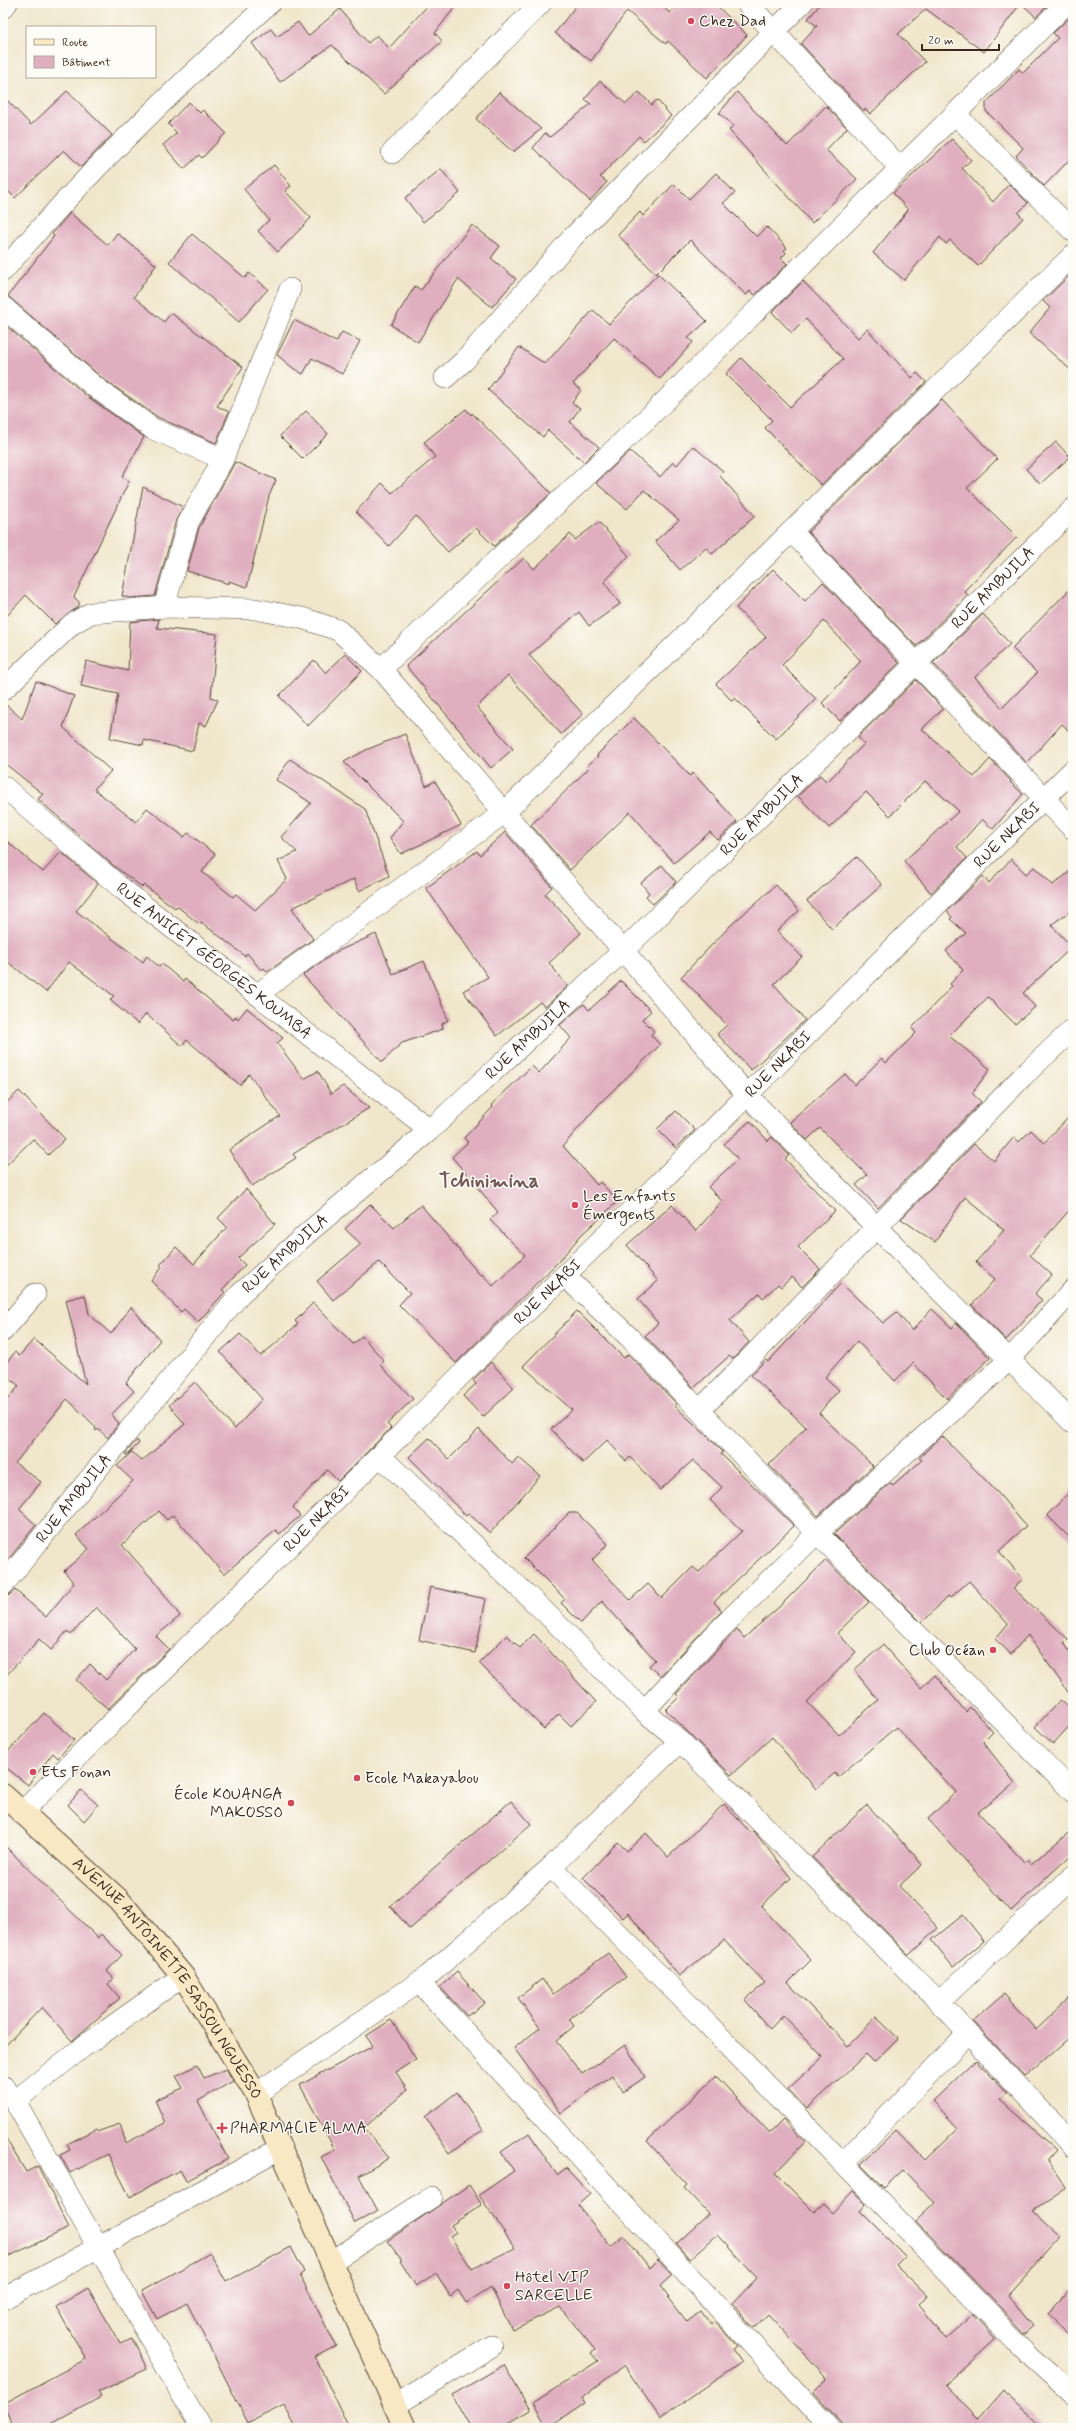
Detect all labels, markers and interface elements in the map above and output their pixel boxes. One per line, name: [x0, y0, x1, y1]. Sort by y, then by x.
place label: Chez Dad: [699, 11, 766, 32]
marker: Chez Dad: [686, 16, 696, 26]
legend: [26, 26, 156, 78]
scale bar: [922, 26, 999, 52]
text: 20 m: [928, 33, 954, 49]
text: Route: [62, 35, 88, 51]
text: Bâtiment: [62, 55, 111, 71]
street label: RUE AMBUILA: [947, 542, 1039, 633]
street label: RUE AMBUILA: [715, 769, 808, 861]
street label: RUE NKABI: [969, 797, 1045, 872]
street label: RUE ANICET GÉORGES KOUMBA: [112, 878, 316, 1044]
street label: RUE AMBUILA: [481, 994, 575, 1084]
street label: RUE NKABI: [740, 1026, 816, 1102]
district label: Tchinimina: [439, 1168, 539, 1195]
place label: Les Enfants Émergents: [583, 1186, 676, 1226]
marker: Les Enfants Émergents: [570, 1200, 580, 1210]
street label: RUE AMBUILA: [237, 1209, 333, 1298]
street label: RUE NKABI: [509, 1254, 586, 1329]
street label: RUE AMBUILA: [31, 1449, 116, 1547]
street label: RUE NKABI: [279, 1481, 354, 1557]
place label: Club Océan: [909, 1640, 985, 1661]
marker: Club Océan: [988, 1645, 998, 1655]
place label: Ets Fonan: [41, 1762, 111, 1783]
marker: Ets Fonan: [28, 1767, 38, 1777]
place label: Ecole Makayabou: [365, 1768, 479, 1789]
marker: Ecole Makayabou: [352, 1773, 362, 1783]
place label: École KOUANGA MAKOSSO: [174, 1784, 283, 1823]
marker: École KOUANGA MAKOSSO: [286, 1798, 296, 1808]
street label: AVENUE ANTOINETTE SASSOU NGUESSO: [68, 1852, 267, 2103]
place label: PHARMACIE ALMA: [230, 2118, 367, 2139]
marker: PHARMACIE ALMA: [217, 2123, 227, 2133]
place label: Hôtel VIP SARCELLE: [515, 2267, 592, 2306]
marker: Hôtel VIP SARCELLE: [502, 2281, 512, 2291]

